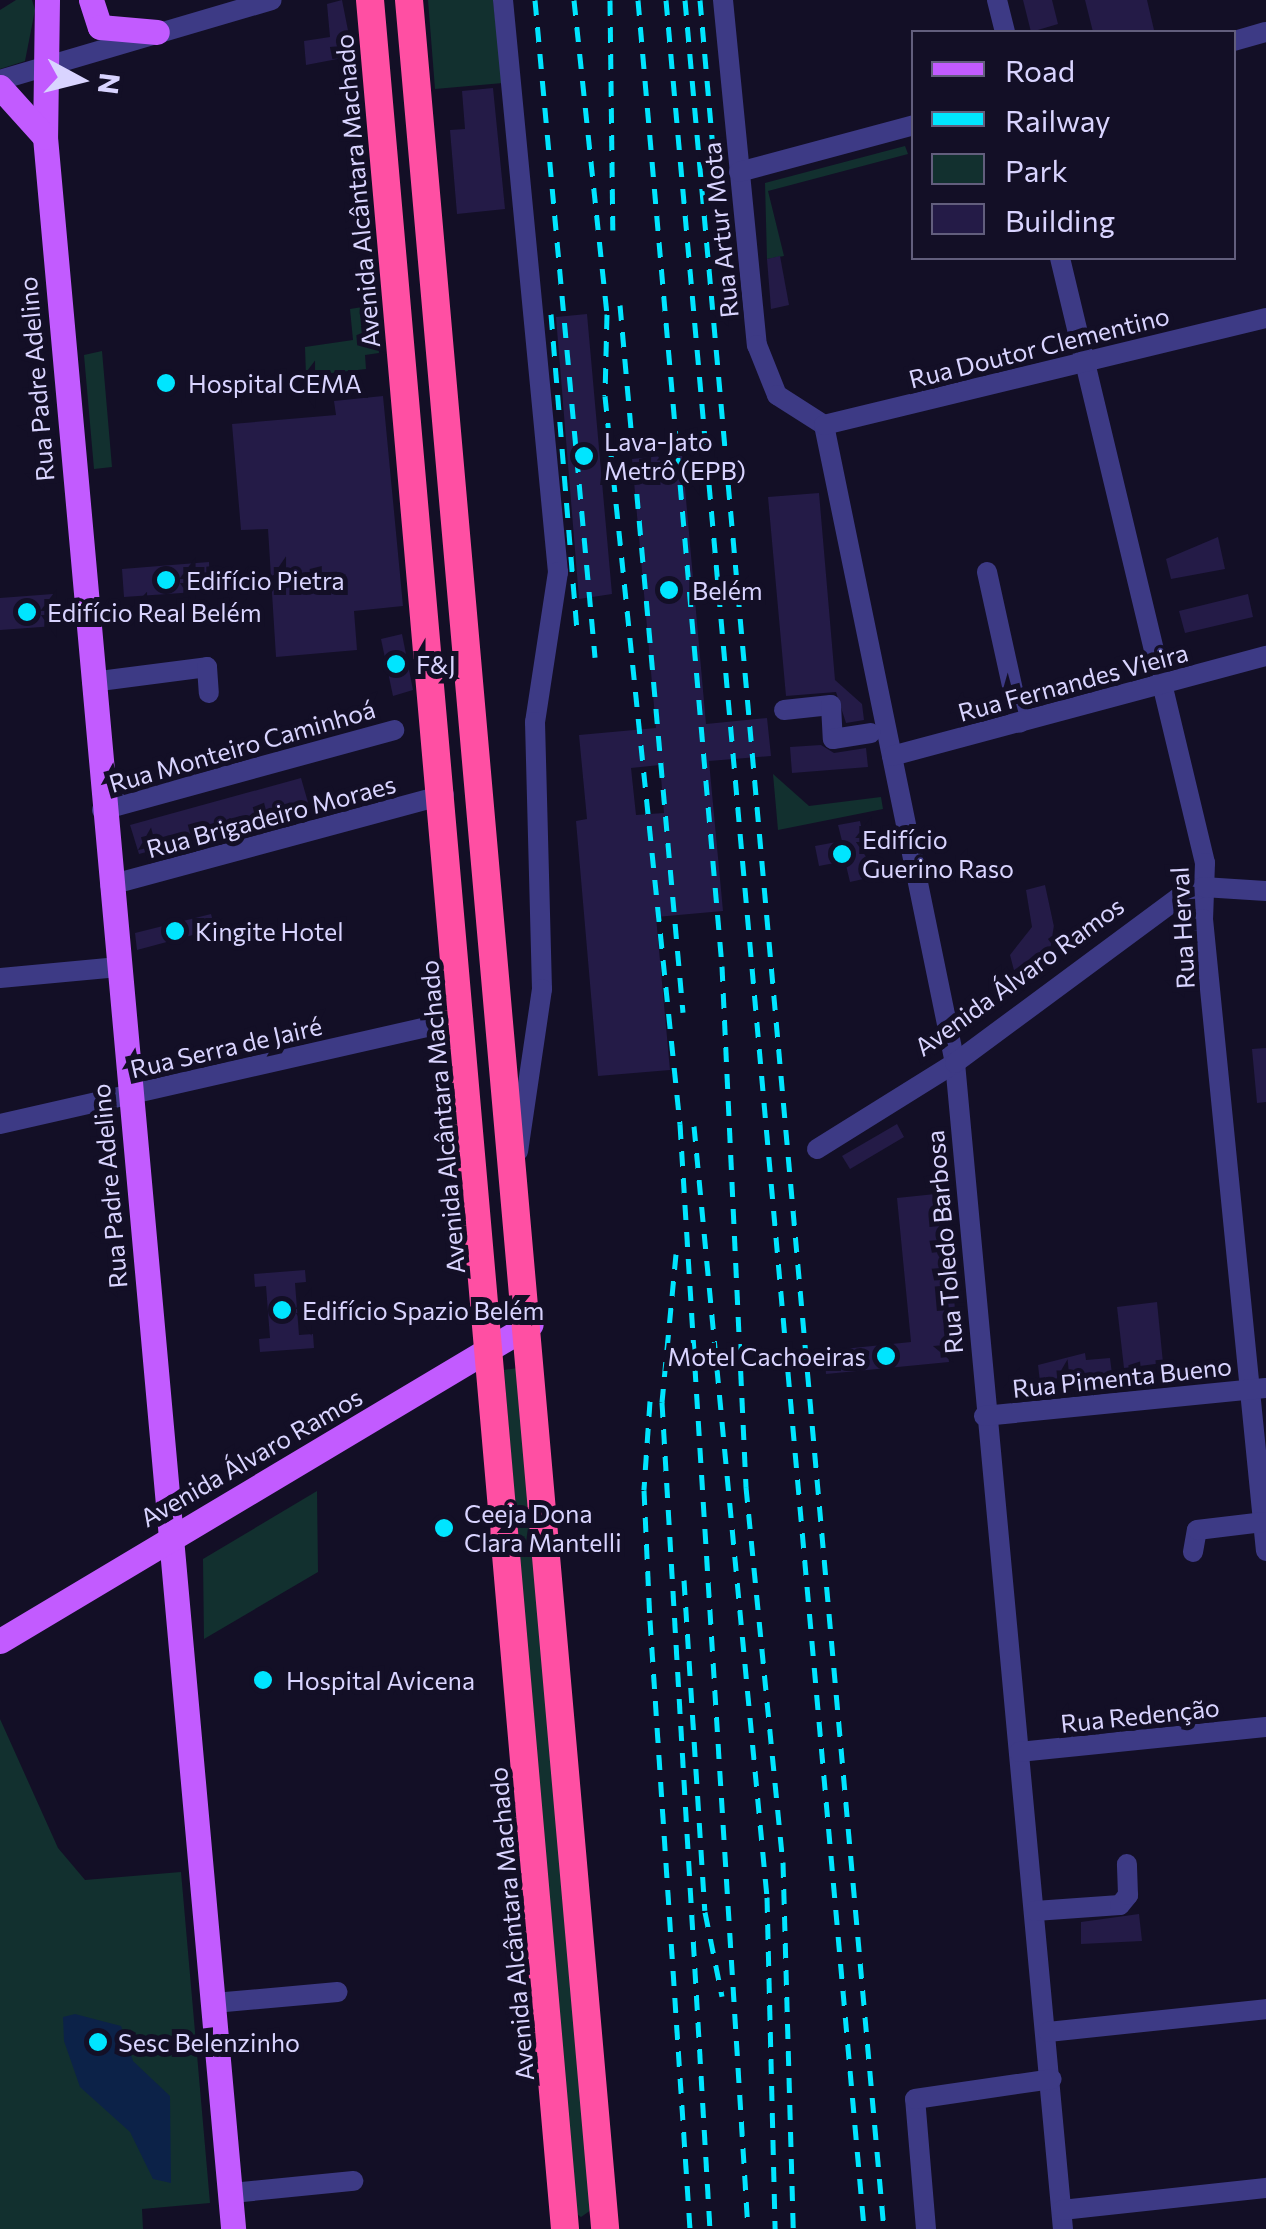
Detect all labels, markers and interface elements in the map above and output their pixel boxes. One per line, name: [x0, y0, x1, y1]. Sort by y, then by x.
north arrow: [30, 30, 130, 130]
legend: [911, 30, 1236, 260]
street label: Avenida Alcântara Machado: [328, 33, 386, 349]
text: Road: [1005, 51, 1075, 88]
text: N: [92, 71, 128, 96]
text: Railway: [1005, 101, 1111, 138]
street label: Rua Artur Mota: [696, 141, 744, 319]
text: Park: [1005, 151, 1068, 188]
text: Building: [1005, 201, 1115, 238]
street label: Rua Padre Adelino: [12, 275, 60, 483]
street label: Rua Doutor Clementino: [906, 300, 1172, 394]
place label: Hospital CEMA: [188, 368, 362, 398]
marker: Hospital CEMA: [153, 370, 179, 396]
place label: Lava-Jato Metrô (EPB): [604, 427, 746, 486]
marker: Lava-Jato Metrô (EPB): [573, 445, 595, 467]
place label: Edifício Pietra: [186, 565, 345, 595]
marker: Edifício Pietra: [155, 569, 177, 591]
place label: Belém: [692, 575, 763, 605]
marker: Belém: [656, 577, 682, 603]
place label: Edifício Real Belém: [47, 597, 262, 627]
marker: Edifício Real Belém: [16, 601, 38, 623]
street label: Rua Fernandes Vieira: [955, 637, 1191, 727]
place label: F&J: [416, 649, 456, 679]
marker: F&J: [385, 653, 407, 675]
street label: Rua Monteiro Caminhoá: [105, 694, 379, 798]
street label: Rua Brigadeiro Moraes: [143, 768, 399, 864]
place label: Edifício Guerino Raso: [862, 825, 1014, 884]
marker: Edifício Guerino Raso: [831, 843, 853, 865]
street label: Rua Herval: [1164, 866, 1200, 990]
street label: Avenida Álvaro Ramos: [909, 890, 1129, 1062]
place label: Kingite Hotel: [195, 916, 344, 946]
marker: Kingite Hotel: [164, 920, 186, 942]
street label: Avenida Alcântara Machado: [413, 959, 471, 1275]
street label: Rua Serra de Jairé: [127, 1010, 325, 1084]
street label: Rua Padre Adelino: [85, 1082, 133, 1290]
street label: Rua Toledo Barbosa: [919, 1129, 969, 1355]
place label: Edifício Spazio Belém: [302, 1295, 544, 1325]
marker: Edifício Spazio Belém: [271, 1299, 293, 1321]
place label: Motel Cachoeiras: [667, 1341, 866, 1371]
marker: Motel Cachoeiras: [875, 1345, 897, 1367]
street label: Rua Pimenta Bueno: [1011, 1351, 1233, 1403]
street label: Avenida Álvaro Ramos: [135, 1381, 367, 1533]
place label: Ceeja Dona Clara Mantelli: [464, 1499, 622, 1558]
marker: Ceeja Dona Clara Mantelli: [433, 1517, 455, 1539]
place label: Hospital Avicena: [286, 1665, 475, 1695]
marker: Hospital Avicena: [250, 1667, 276, 1693]
street label: Rua Redenção: [1059, 1692, 1221, 1738]
street label: Avenida Alcântara Machado: [482, 1766, 540, 2082]
place label: Sesc Belenzinho: [118, 2027, 300, 2057]
marker: Sesc Belenzinho: [87, 2031, 109, 2053]

